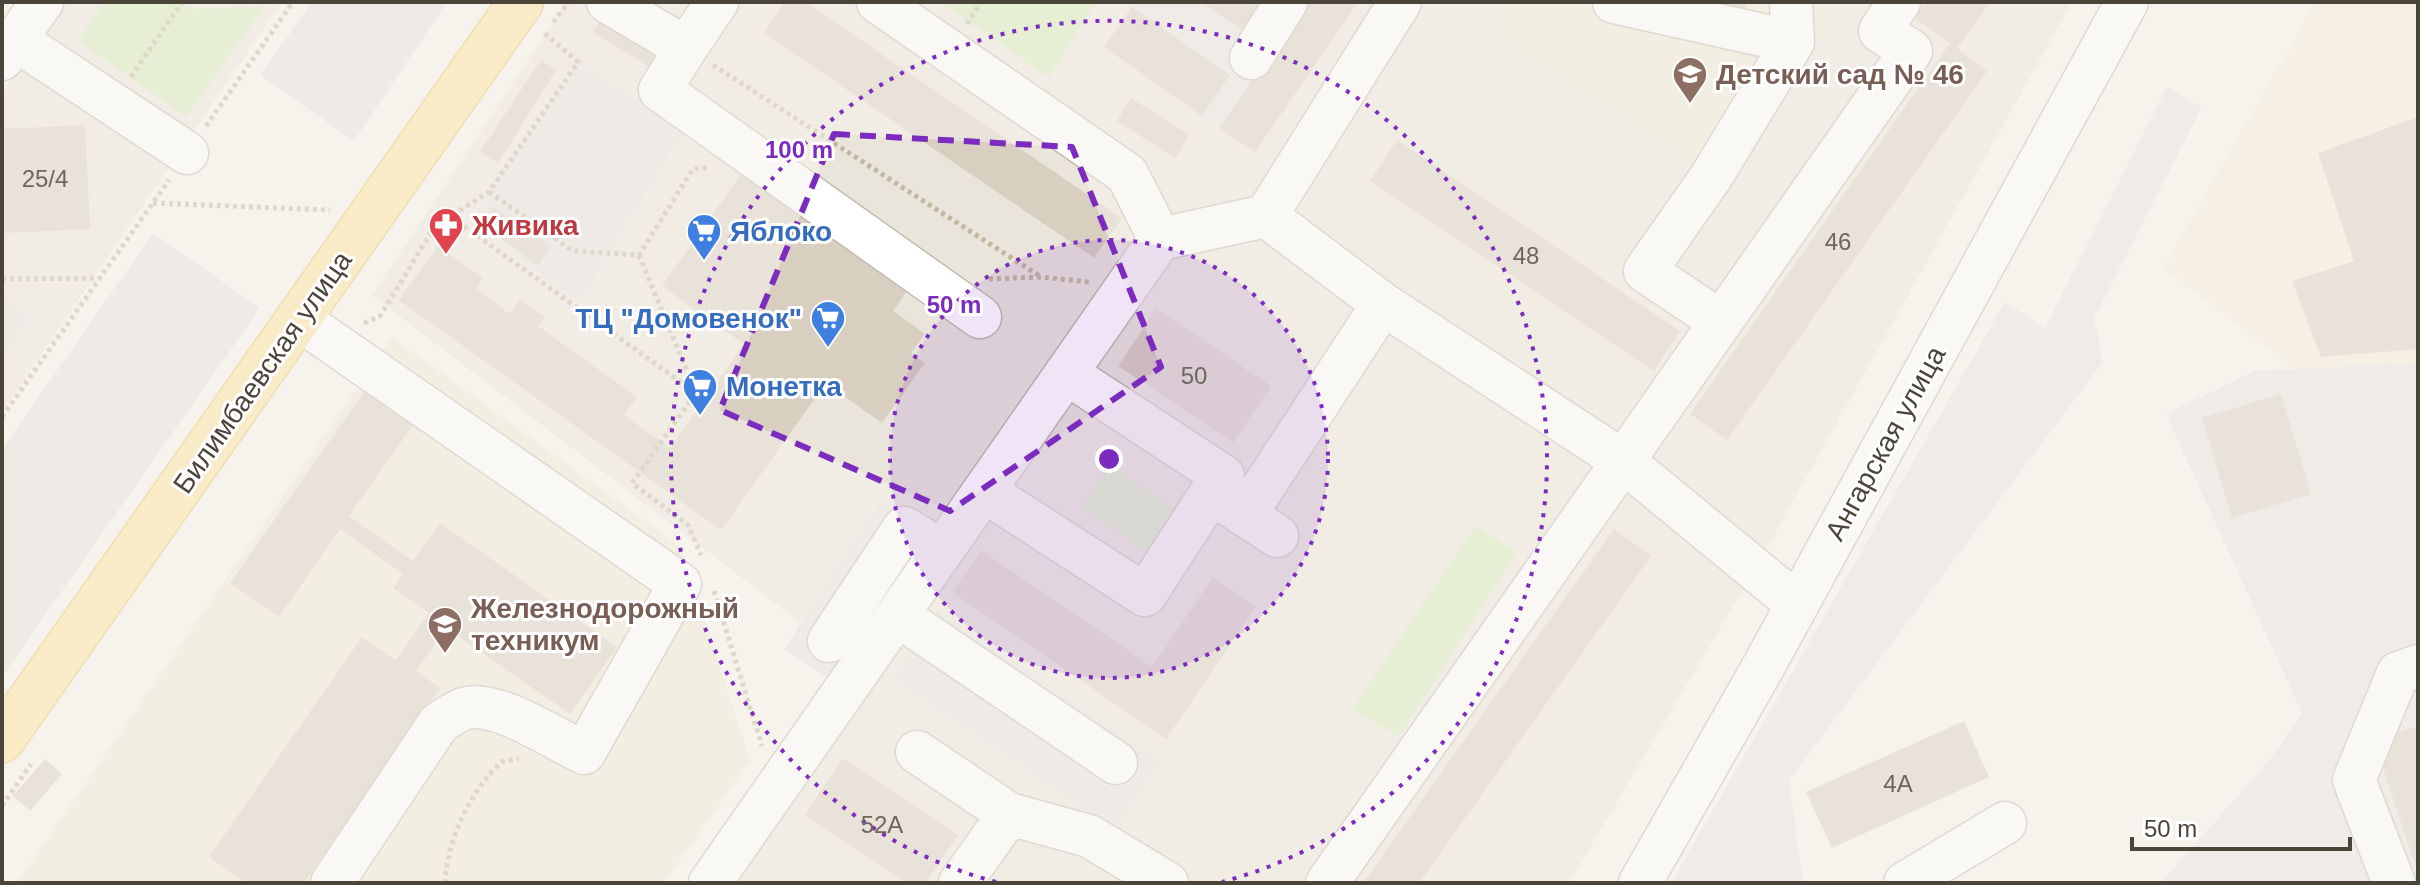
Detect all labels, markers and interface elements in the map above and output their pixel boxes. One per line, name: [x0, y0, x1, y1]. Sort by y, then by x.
school or university icon: Детский сад № 46: [1671, 55, 1709, 105]
place label: Детский сад № 46: [1716, 59, 1964, 90]
text: 100 m: [765, 136, 833, 163]
house number: 25/4: [22, 165, 68, 192]
pharmacy icon: Живика: [427, 206, 465, 256]
place label: Живика: [471, 210, 579, 241]
supermarket icon: Яблоко: [685, 212, 723, 262]
place label: Яблоко: [730, 216, 832, 247]
house number: 46: [1825, 228, 1851, 255]
house number: 48: [1513, 242, 1539, 269]
street label: Билимбаевская улица: [167, 245, 358, 499]
text: 50 m: [927, 291, 981, 318]
supermarket icon: ТЦ "Домовенок": [809, 299, 847, 349]
place label: ТЦ "Домовенок": [575, 303, 802, 334]
street label: Ангарская улица: [1819, 340, 1952, 546]
house number: 50: [1181, 362, 1207, 389]
supermarket icon: Монетка: [681, 367, 719, 417]
place label: Монетка: [726, 371, 842, 402]
centre of rings: [1095, 445, 1123, 473]
place label: Железнодорожный техникум: [470, 593, 739, 656]
school or university icon: Железнодорожный техникум: [426, 605, 464, 655]
house number: 4А: [1883, 770, 1913, 797]
scale bar: [2132, 801, 2350, 851]
house number: 52А: [861, 811, 903, 838]
text: 50 m: [2144, 815, 2197, 842]

